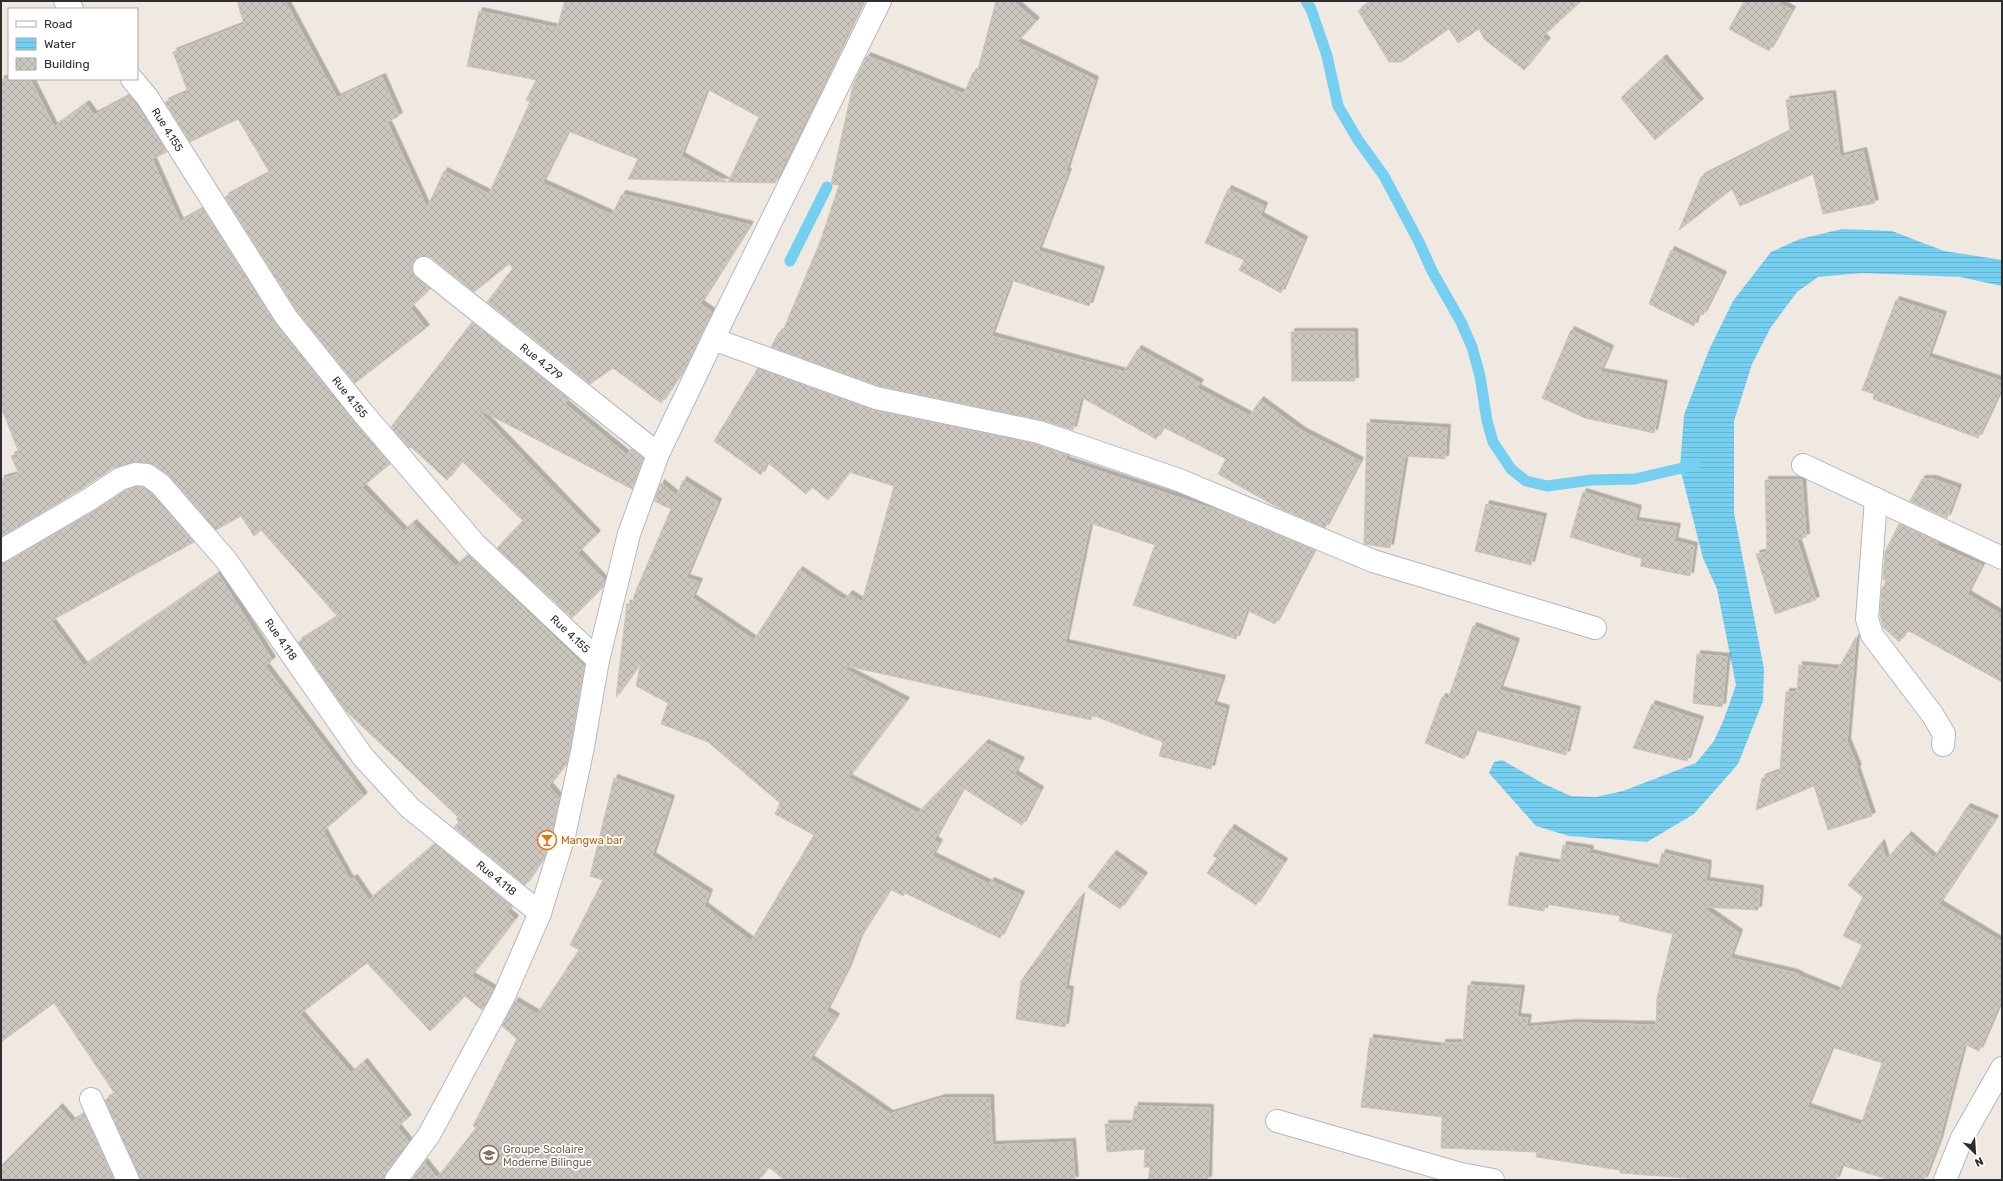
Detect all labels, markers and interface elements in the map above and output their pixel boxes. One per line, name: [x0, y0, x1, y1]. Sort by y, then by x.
legend: [8, 8, 138, 80]
text: Road: [44, 17, 72, 31]
text: Water: [44, 37, 76, 51]
text: Building: [44, 57, 90, 71]
street label: Rue 4.155: [149, 106, 186, 155]
street label: Rue 4.279: [517, 341, 565, 383]
street label: Rue 4.155: [329, 374, 370, 421]
street label: Rue 4.155: [548, 613, 593, 656]
street label: Rue 4.118: [262, 616, 300, 663]
bar icon: Mangwa bar: [536, 829, 558, 851]
place label: Mangwa bar: [561, 834, 624, 847]
street label: Rue 4.118: [474, 858, 519, 898]
north arrow: [1955, 1133, 1995, 1173]
place label: Groupe Scolaire Moderne Bilingue: [503, 1143, 592, 1169]
school or university icon: Groupe Scolaire Moderne Bilingue: [478, 1144, 500, 1166]
text: N: [1973, 1154, 1985, 1169]

